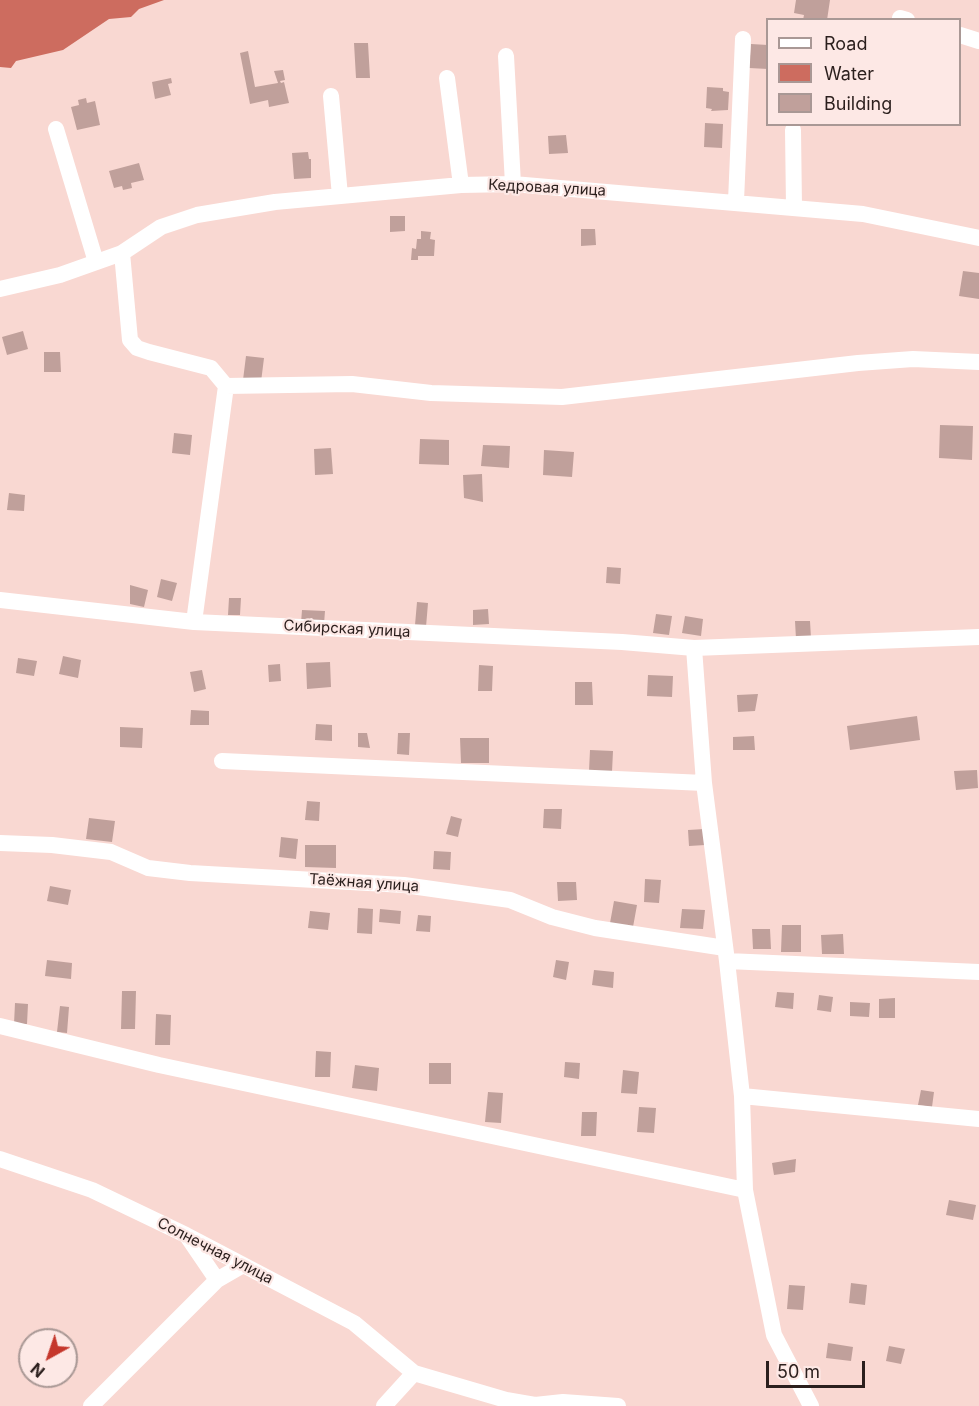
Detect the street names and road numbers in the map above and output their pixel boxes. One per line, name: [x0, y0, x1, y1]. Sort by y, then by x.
street label: Кедровая улица: [488, 176, 606, 200]
street label: Сибирская улица: [283, 617, 411, 641]
street label: Таёжная улица: [308, 870, 420, 896]
street label: Солнечная улица: [154, 1214, 276, 1288]

